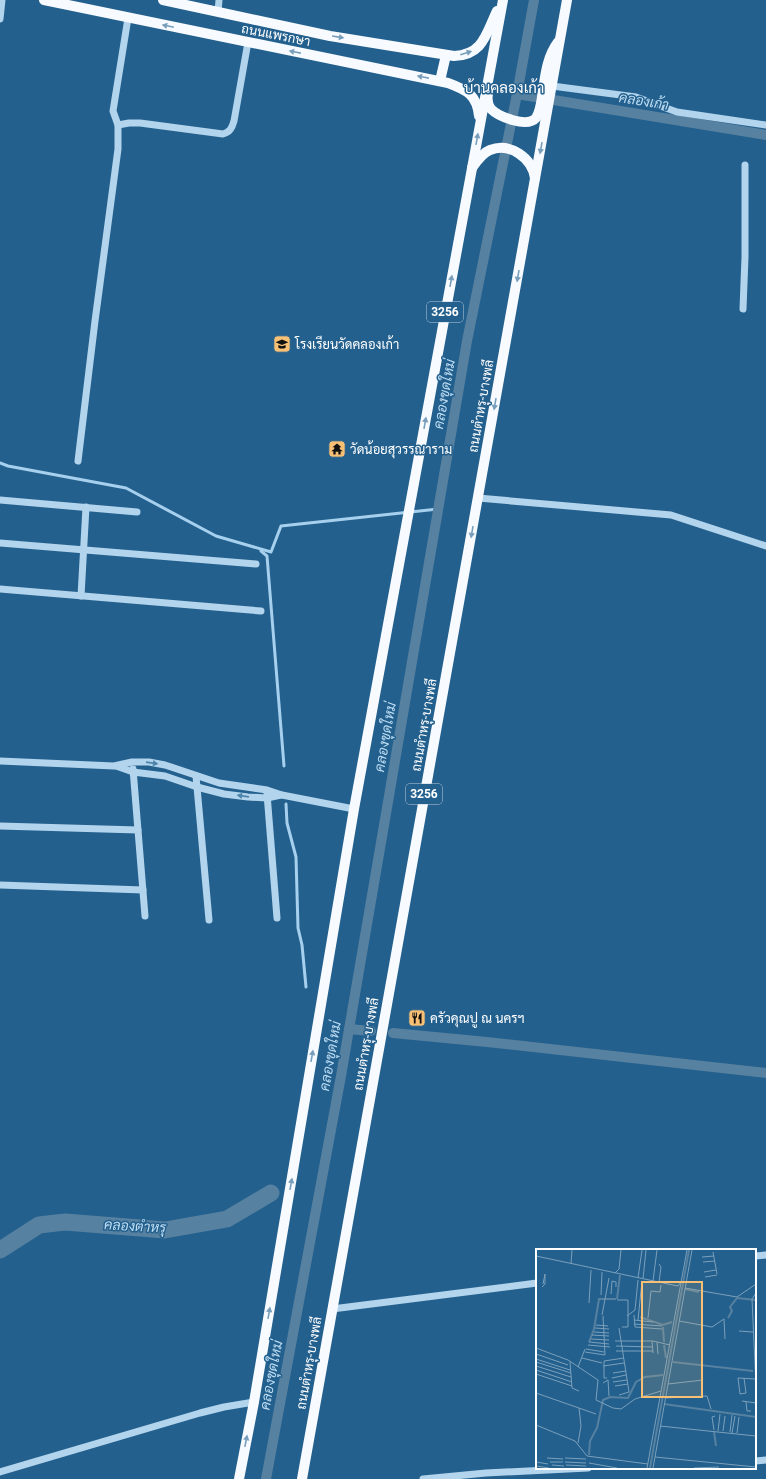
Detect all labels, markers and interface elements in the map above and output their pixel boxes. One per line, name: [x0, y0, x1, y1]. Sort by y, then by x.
street label: ถนนแพรกษา: [240, 21, 312, 49]
one-way arrow: [162, 23, 174, 29]
one-way arrow: [332, 34, 344, 40]
one-way arrow: [289, 48, 301, 54]
one-way arrow: [460, 50, 472, 56]
one-way arrow: [417, 74, 429, 80]
district label: บ้านคลองเก้า: [464, 78, 544, 97]
water label: คลองเก้า: [618, 89, 670, 113]
one-way arrow: [474, 133, 480, 145]
one-way arrow: [538, 142, 544, 155]
one-way arrow: [515, 270, 521, 282]
one-way arrow: [448, 275, 454, 287]
road number: 3256: [427, 302, 463, 322]
school or university icon: โรงเรียนวัดคลองเก้า: [272, 334, 292, 354]
place label: โรงเรียนวัดคลองเก้า: [294, 335, 399, 352]
water label: คลองขุดใหม่: [430, 357, 460, 431]
street label: ถนนตำหรุ-บางพลี: [463, 358, 499, 454]
one-way arrow: [491, 398, 497, 410]
one-way arrow: [422, 416, 428, 429]
temple icon: วัดน้อยสุวรรณาราม: [327, 439, 347, 459]
place label: วัดน้อยสุวรรณาราม: [350, 440, 452, 459]
one-way arrow: [468, 526, 474, 538]
street label: ถนนตำหรุ-บางพลี: [406, 677, 442, 773]
water label: คลองขุดใหม่: [371, 700, 401, 774]
one-way arrow: [146, 760, 158, 766]
road number: 3256: [406, 784, 442, 804]
one-way arrow: [237, 793, 249, 799]
street label: ถนนตำหรุ-บางพลี: [348, 996, 384, 1092]
restaurant icon: ครัวคุณปู ณ นครฯ: [407, 1008, 427, 1028]
place label: ครัวคุณปู ณ นครฯ: [430, 1011, 525, 1028]
water label: คลองขุดใหม่: [316, 1019, 346, 1093]
one-way arrow: [309, 1050, 315, 1062]
one-way arrow: [288, 1178, 294, 1191]
water label: คลองตำหรุ: [103, 1216, 168, 1238]
inset map: [536, 1249, 756, 1469]
one-way arrow: [266, 1307, 272, 1319]
street label: ถนนตำหรุ-บางพลี: [291, 1315, 327, 1411]
water label: คลองขุดใหม่: [256, 1338, 288, 1412]
one-way arrow: [244, 1435, 250, 1447]

